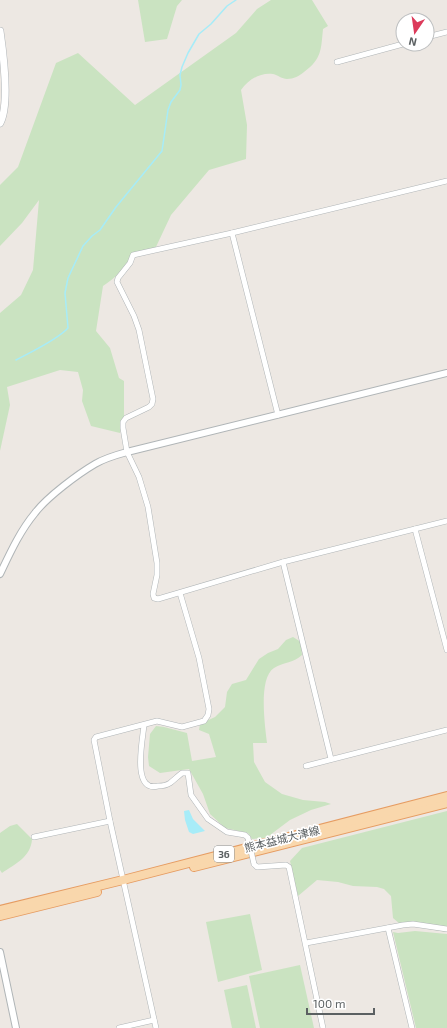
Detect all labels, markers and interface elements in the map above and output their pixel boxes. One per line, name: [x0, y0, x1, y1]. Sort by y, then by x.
north arrow: [395, 12, 435, 52]
text: N: [407, 35, 418, 49]
street label: 熊本益城大津線: [243, 823, 321, 854]
road number: 36: [214, 846, 234, 862]
scale bar: [307, 990, 374, 1016]
text: 100 m: [313, 996, 345, 1010]

